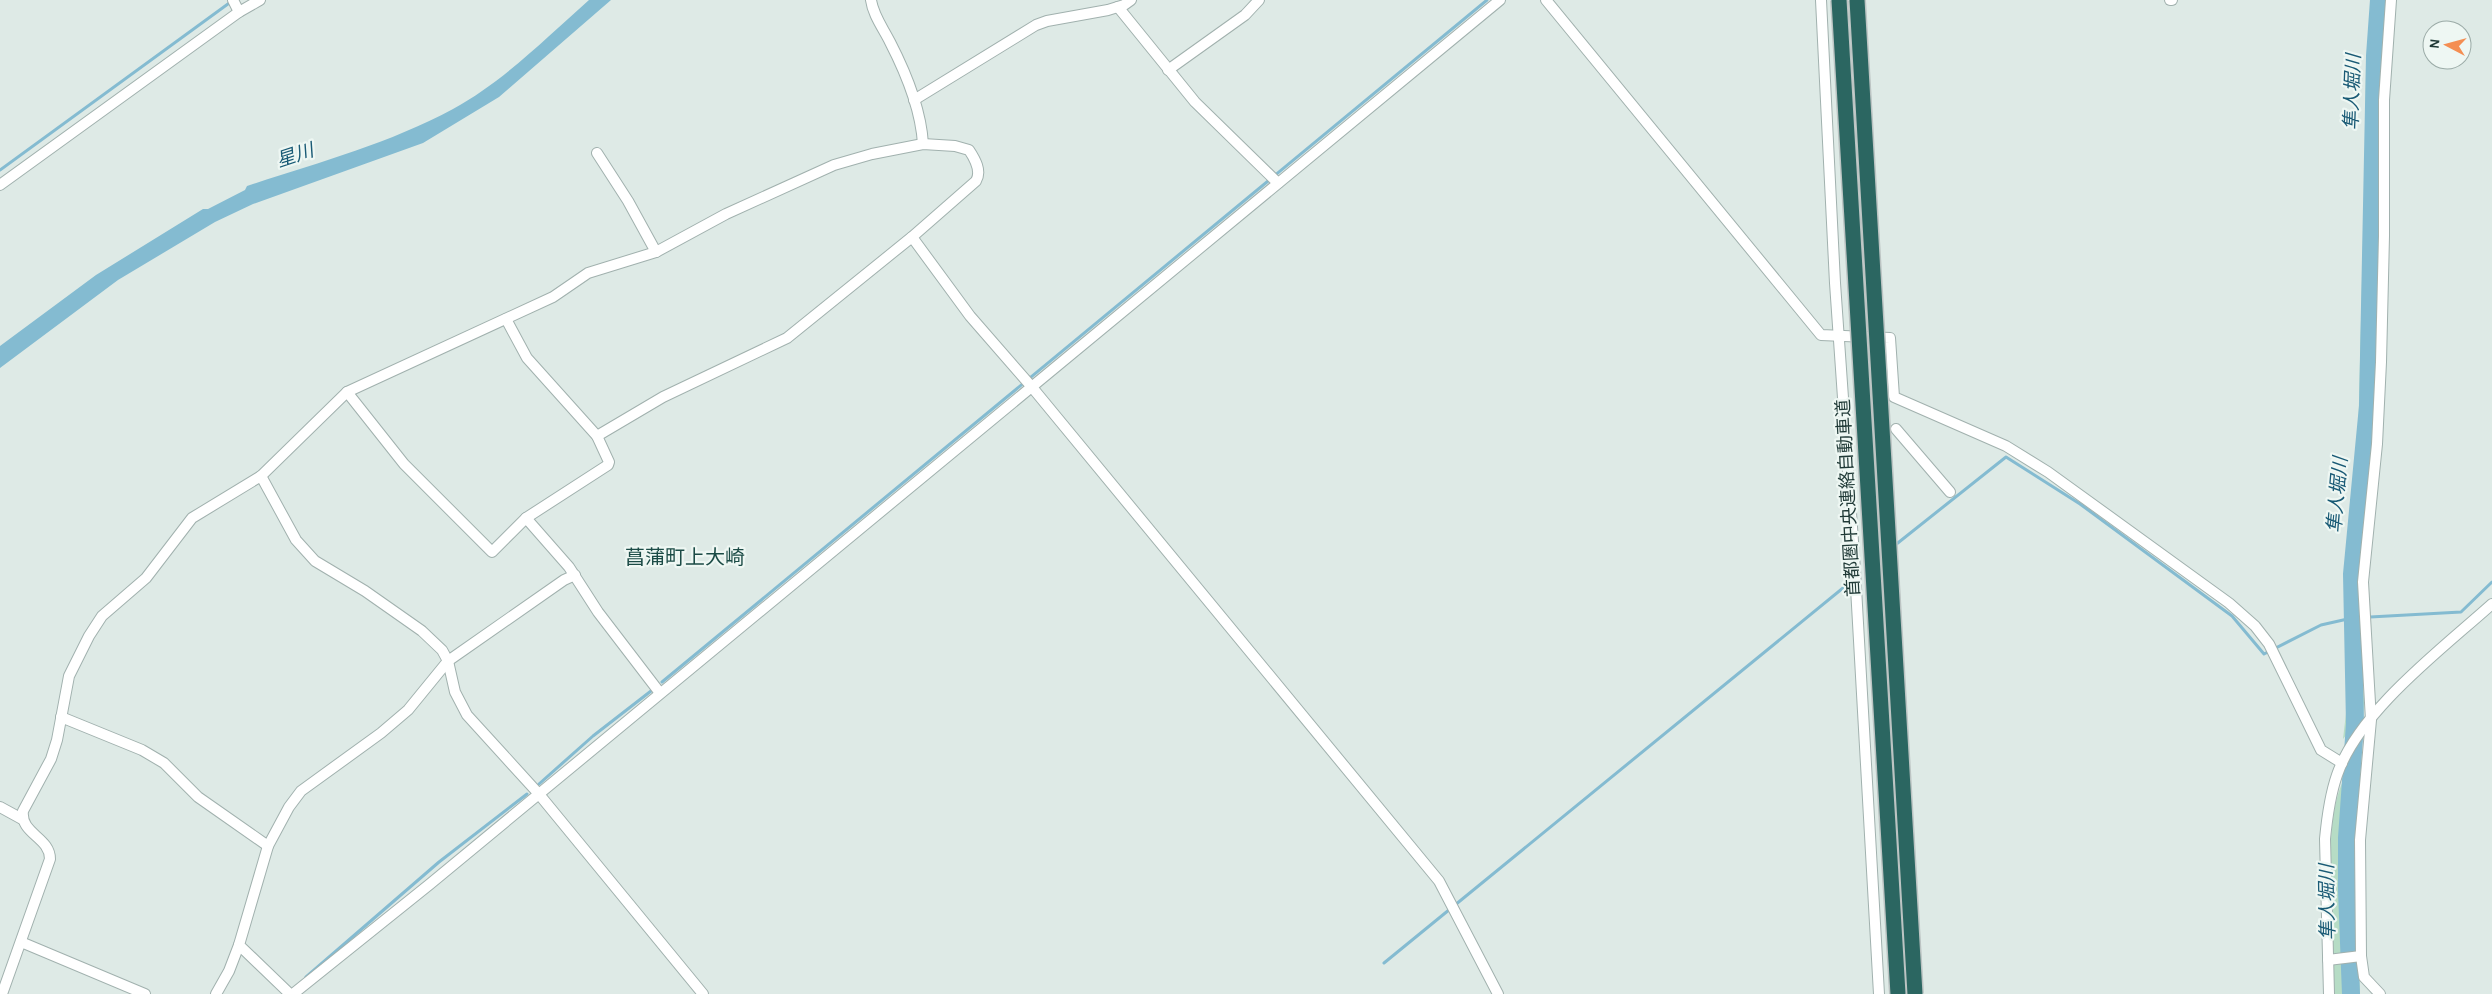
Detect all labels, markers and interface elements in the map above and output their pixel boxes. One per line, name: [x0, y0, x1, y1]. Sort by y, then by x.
north arrow: [2422, 20, 2472, 70]
text: N: [2428, 38, 2443, 49]
water label: 隼人堀川: [2340, 52, 2364, 130]
water label: 星川: [274, 140, 318, 171]
street label: 首都圏中央連絡自動車道: [1833, 399, 1863, 597]
water label: 隼人堀川: [2323, 454, 2351, 534]
district label: 菖蒲町上大崎: [625, 547, 745, 568]
water label: 隼人堀川: [2316, 862, 2338, 940]

